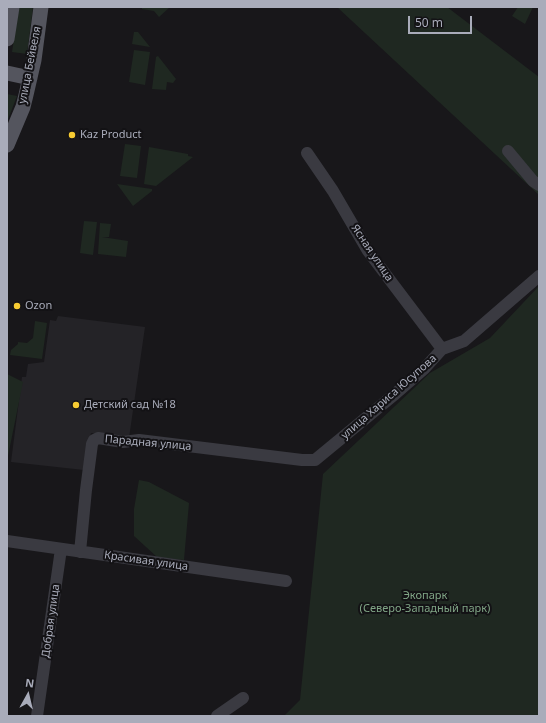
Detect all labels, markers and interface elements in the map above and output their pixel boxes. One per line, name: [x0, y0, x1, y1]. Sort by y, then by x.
scale bar: [410, 8, 474, 34]
text: 50 m: [415, 14, 443, 31]
street label: улица Бейвеля: [16, 25, 44, 105]
place label: Kaz Product: [80, 128, 141, 142]
marker: Kaz Product: [67, 130, 77, 140]
street label: Ясная улица: [348, 222, 396, 284]
place label: Ozon: [25, 299, 52, 313]
marker: Ozon: [12, 301, 22, 311]
street label: улица Хариса Юсупова: [339, 352, 439, 442]
place label: Детский сaд №18: [84, 398, 176, 412]
marker: Детский сaд №18: [71, 400, 81, 410]
street label: Парадная улица: [104, 433, 192, 453]
street label: Красивая улица: [103, 549, 189, 573]
street label: Добрая улица: [39, 583, 63, 659]
park label: Экопарк (Северо-Западный парк): [360, 589, 490, 615]
north arrow: [8, 675, 48, 715]
text: N: [24, 675, 35, 691]

